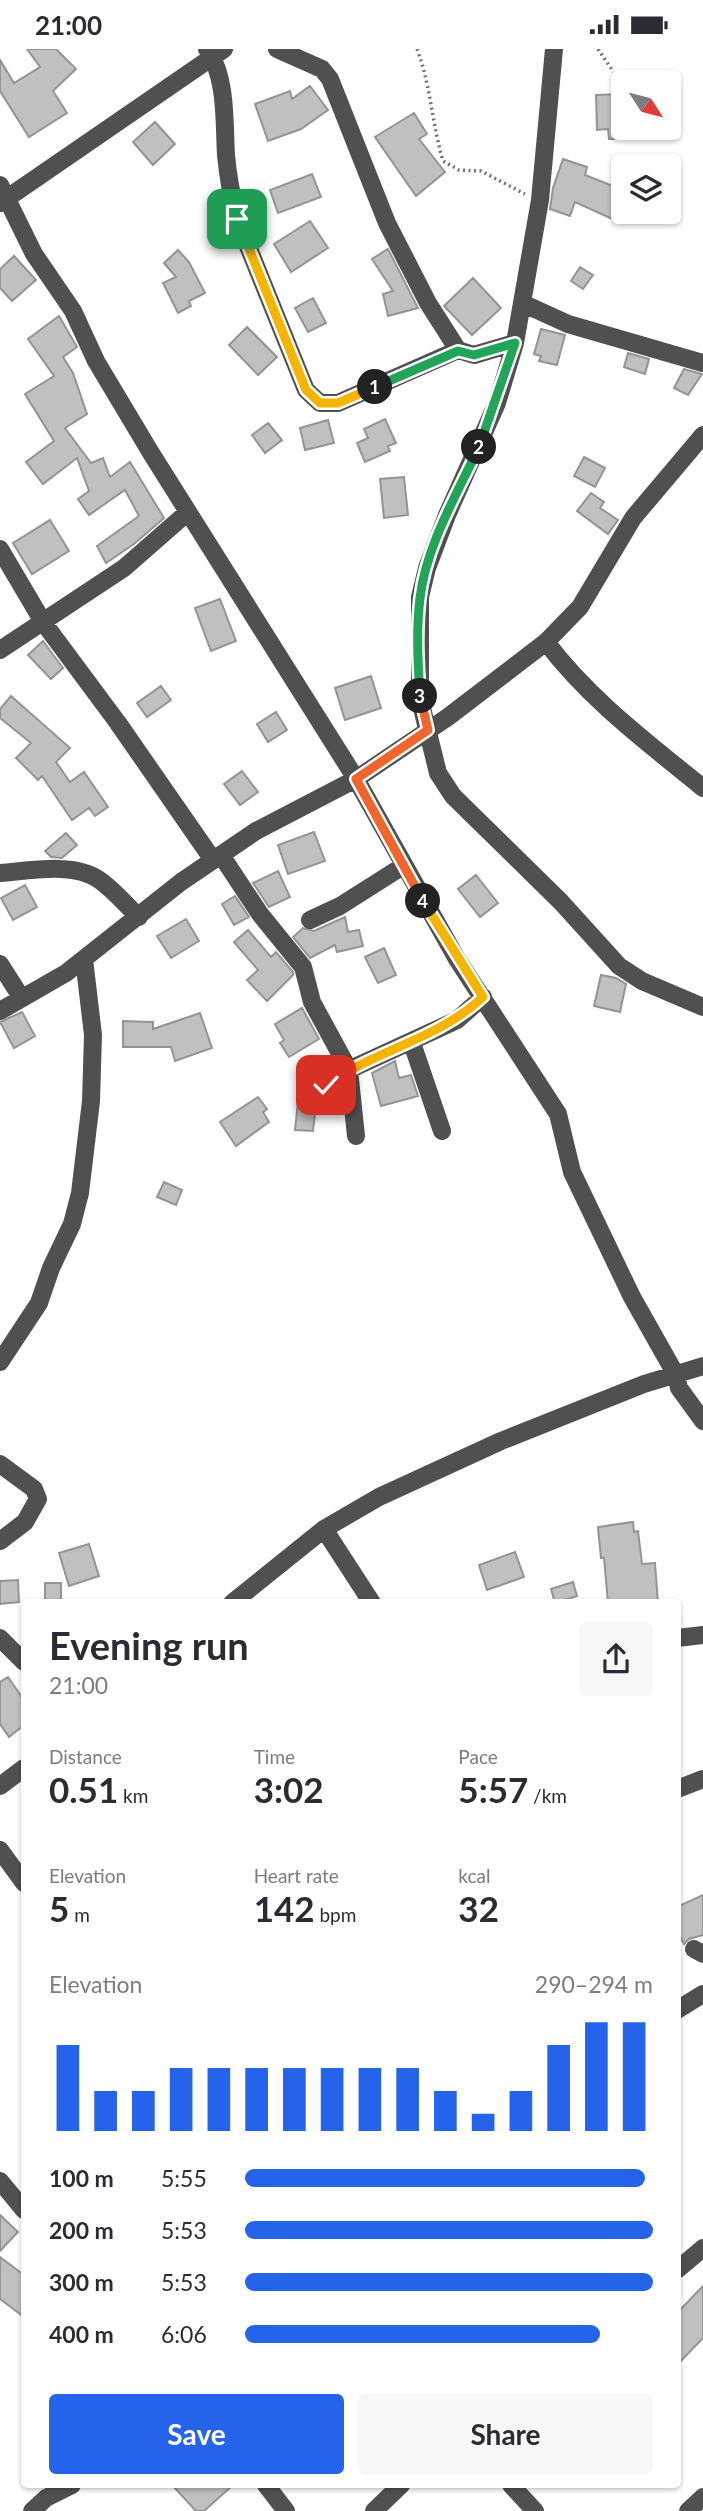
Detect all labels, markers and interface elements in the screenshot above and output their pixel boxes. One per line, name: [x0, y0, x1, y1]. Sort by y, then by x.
text: 21:00: [35, 9, 102, 41]
north arrow: [611, 70, 681, 140]
map controls: [611, 70, 681, 224]
button: layers: [611, 154, 681, 224]
pin: [207, 189, 267, 249]
icon: arrive: [218, 200, 256, 238]
pin: 1: [358, 369, 392, 405]
text: 1: [369, 375, 380, 398]
pin: 2: [462, 429, 496, 465]
text: 2: [473, 435, 484, 458]
pin: 3: [402, 679, 438, 713]
text: 3: [414, 684, 425, 707]
pin: 4: [406, 883, 440, 919]
text: 4: [417, 889, 428, 912]
pin: [296, 1055, 356, 1115]
icon: check: [307, 1066, 345, 1104]
text: Evening run: [49, 1622, 249, 1668]
button: share: [579, 1622, 653, 1696]
text: 21:00: [49, 1671, 108, 1699]
text: Distance: [49, 1745, 122, 1768]
text: Time: [254, 1745, 295, 1768]
text: Pace: [458, 1745, 498, 1768]
text: 0.51: [49, 1768, 118, 1810]
text: 3:02: [254, 1768, 324, 1810]
text: 5:57: [458, 1768, 528, 1810]
text: km: [118, 1784, 148, 1807]
text: /km: [528, 1784, 567, 1807]
text: Elevation: [49, 1864, 126, 1887]
text: Heart rate: [254, 1864, 339, 1887]
text: kcal: [458, 1864, 490, 1887]
text: 5: [49, 1887, 69, 1929]
text: 142: [254, 1887, 315, 1929]
text: 32: [458, 1887, 499, 1929]
text: m: [69, 1903, 90, 1926]
text: bpm: [315, 1903, 356, 1926]
text: Elevation: [49, 1970, 142, 1998]
text: 290–294 m: [535, 1970, 653, 1998]
text: 100 m: [49, 2164, 114, 2192]
text: 5:55: [161, 2164, 207, 2192]
text: 200 m: [49, 2216, 114, 2244]
text: 5:53: [161, 2216, 207, 2244]
text: 300 m: [49, 2268, 114, 2296]
text: 5:53: [161, 2268, 207, 2296]
text: 400 m: [49, 2320, 114, 2348]
text: 6:06: [161, 2320, 207, 2348]
button: Save: [49, 2394, 344, 2474]
button: Share: [358, 2394, 653, 2474]

